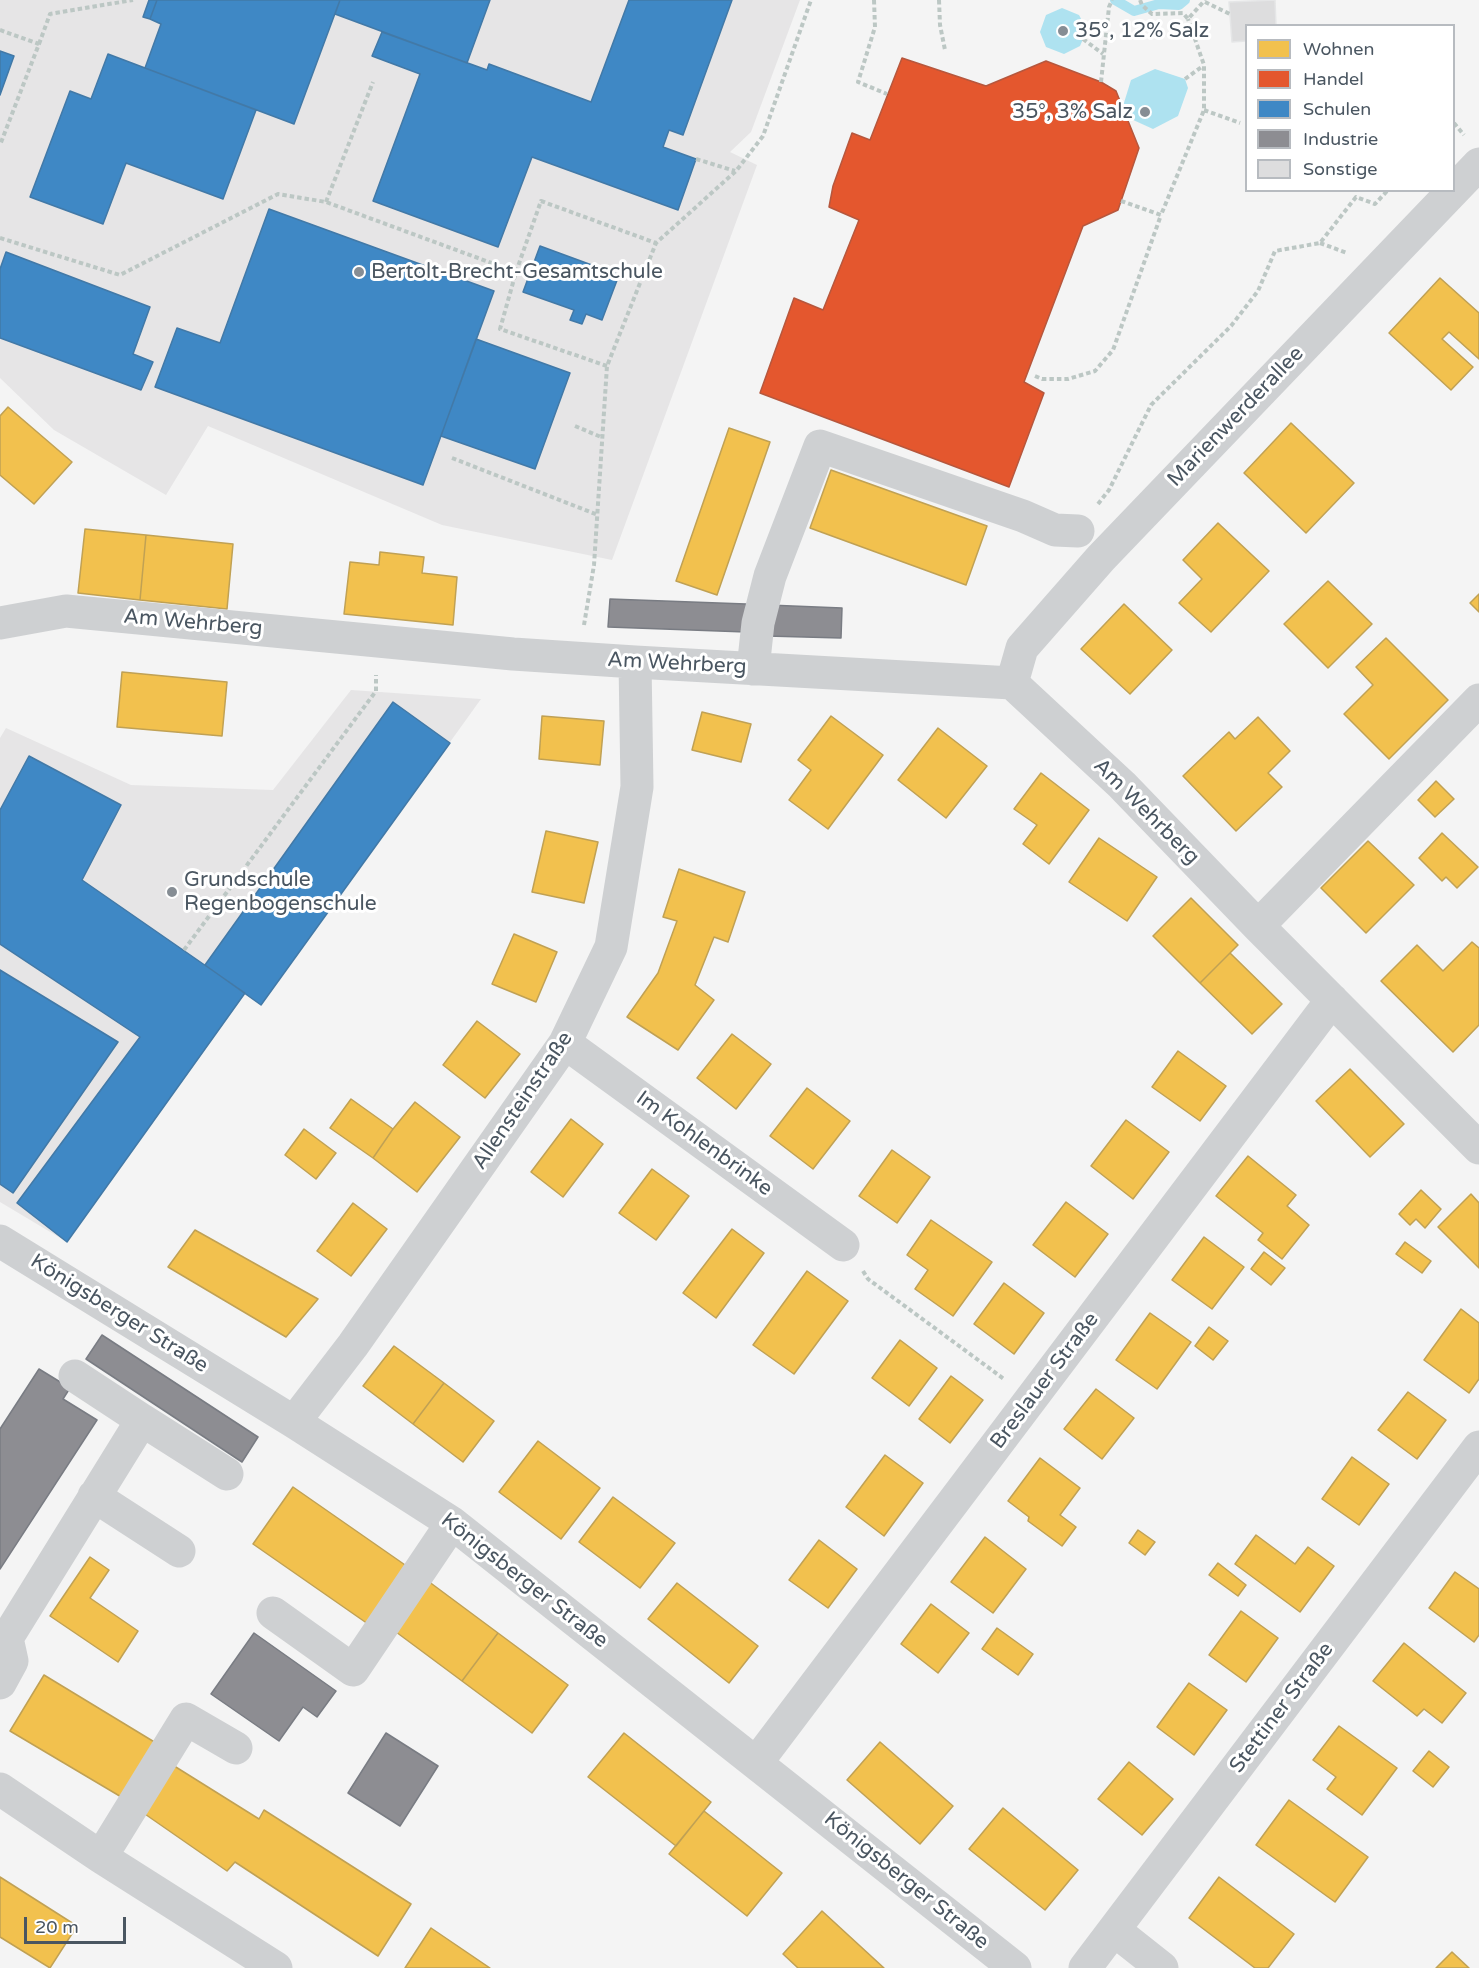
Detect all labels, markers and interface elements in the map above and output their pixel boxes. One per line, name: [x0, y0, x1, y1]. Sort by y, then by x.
place label: 35°, 12% Salz: [1075, 18, 1209, 44]
marker: 35°, 12% Salz: [1056, 24, 1070, 38]
legend: [1245, 24, 1455, 192]
text: Wohnen: [1303, 38, 1374, 60]
text: Handel: [1303, 68, 1364, 90]
text: Schulen: [1303, 98, 1371, 120]
place label: 35°, 3% Salz: [1012, 99, 1133, 125]
marker: 35°, 3% Salz: [1138, 105, 1152, 119]
text: Industrie: [1303, 128, 1378, 150]
text: Sonstige: [1303, 158, 1377, 180]
place label: Bertolt-Brecht-Gesamtschule: [371, 259, 663, 285]
marker: Bertolt-Brecht-Gesamtschule: [352, 265, 366, 279]
street label: Marienwerderallee: [1163, 342, 1309, 492]
street label: Am Wehrberg: [122, 604, 264, 642]
street label: Am Wehrberg: [607, 648, 747, 680]
street label: Am Wehrberg: [1088, 754, 1204, 870]
place label: Grundschule Regenbogenschule: [184, 867, 377, 917]
marker: Grundschule Regenbogenschule: [165, 885, 179, 899]
street label: Allensteinstraße: [468, 1027, 578, 1175]
street label: Im Kohlenbrinke: [631, 1086, 777, 1202]
street label: Königsberger Straße: [26, 1249, 212, 1379]
street label: Breslauer Straße: [986, 1308, 1104, 1454]
street label: Königsberger Straße: [436, 1508, 612, 1654]
street label: Stettiner Straße: [1225, 1638, 1339, 1778]
street label: Königsberger Straße: [819, 1807, 993, 1955]
scale bar: [27, 1905, 129, 1943]
text: 20 m: [35, 1916, 79, 1938]

